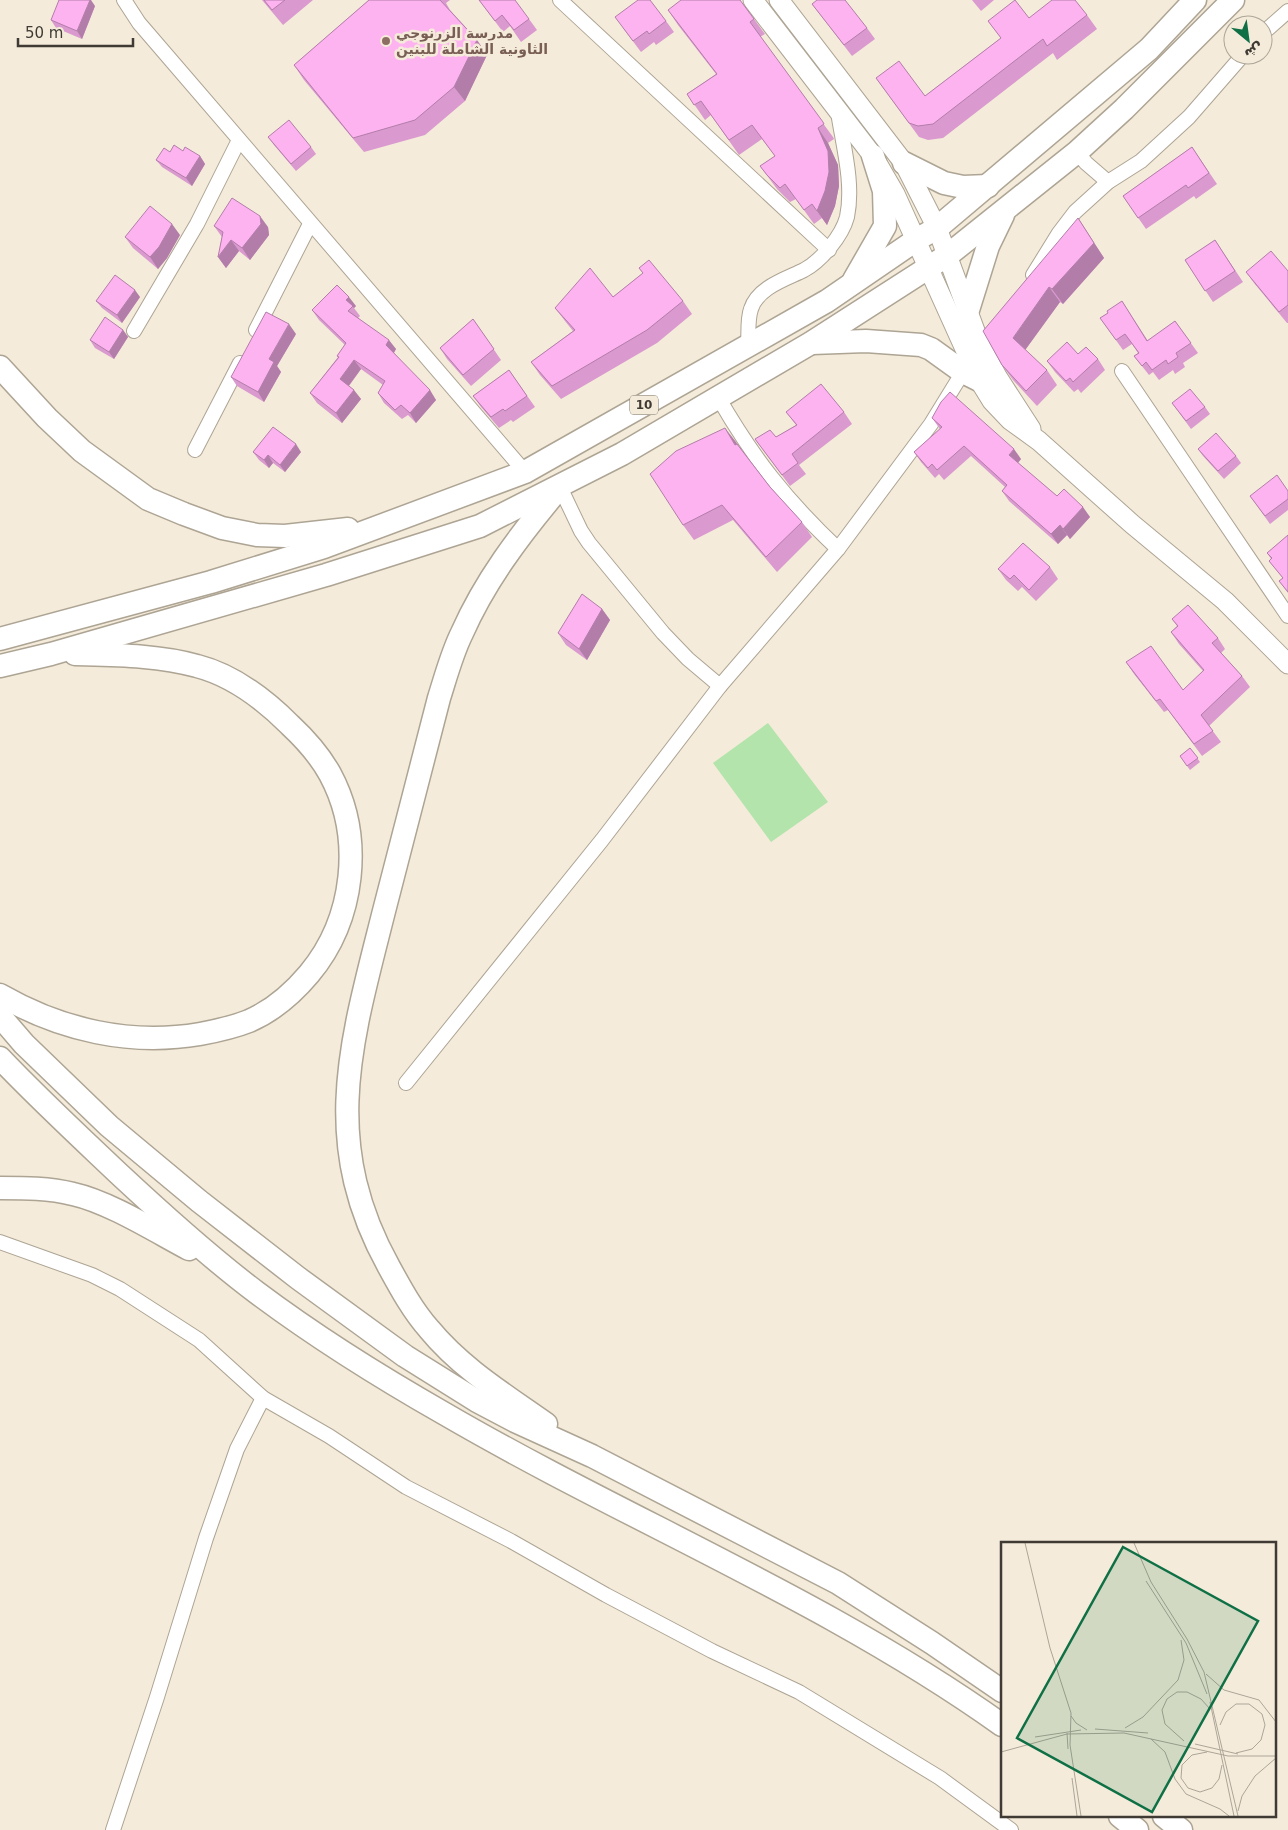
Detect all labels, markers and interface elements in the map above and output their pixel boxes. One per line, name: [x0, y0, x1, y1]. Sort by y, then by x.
scale bar: [18, 15, 132, 47]
north arrow: [1223, 15, 1273, 65]
text: 50 m: [25, 24, 63, 42]
place label: مدرسة الزرنوجي الثاونية الشاملة للبنين: [396, 25, 548, 58]
marker: مدرسة الزرنوجي الثاونية الشاملة للبنين: [380, 35, 392, 47]
text: ش: [1242, 40, 1267, 63]
road number: 10: [630, 396, 658, 414]
inset map: [1001, 1542, 1276, 1818]

